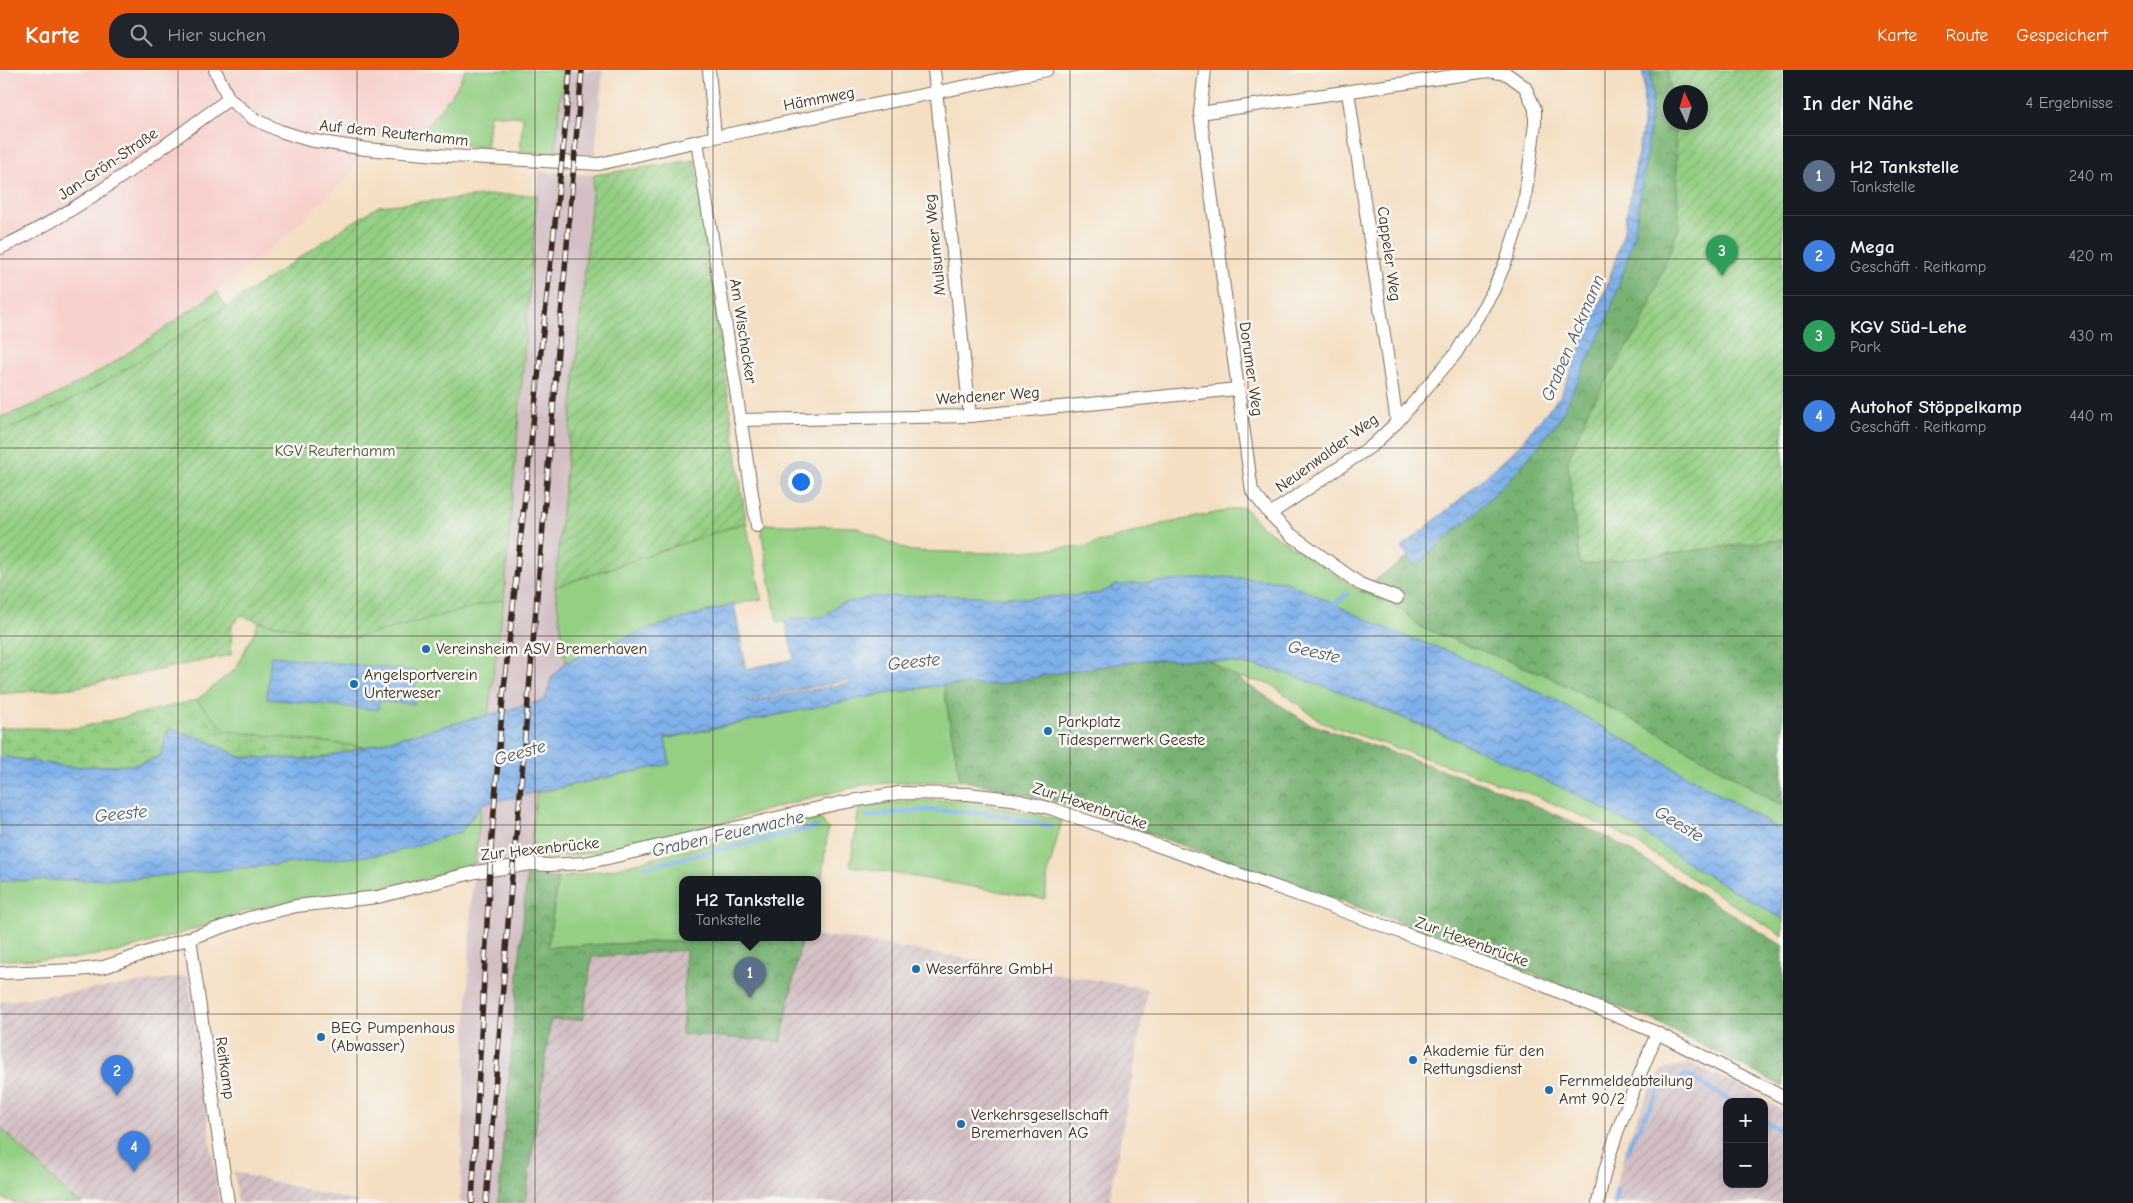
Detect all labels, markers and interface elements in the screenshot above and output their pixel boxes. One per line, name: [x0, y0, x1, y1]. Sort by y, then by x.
search box: [109, 13, 459, 58]
text: Karte: [25, 21, 79, 49]
icon: search: [127, 21, 155, 49]
text: Hier suchen: [167, 24, 266, 46]
text: Karte: [1877, 25, 1917, 46]
text: Route: [1945, 25, 1988, 46]
text: Gespeichert: [2016, 25, 2108, 46]
street label: Hämmweg: [782, 83, 856, 115]
north arrow: [1663, 85, 1708, 130]
text: In der Nähe: [1803, 91, 1913, 115]
text: 4 Ergebnisse: [2026, 94, 2113, 112]
street label: Auf dem Reuterhamm: [319, 116, 469, 150]
street label: Jan-Grön-Straße: [55, 124, 161, 204]
text: H2 Tankstelle: [1850, 156, 1959, 178]
text: 1: [1816, 167, 1822, 185]
text: 240 m: [2069, 167, 2113, 185]
text: Tankstelle: [1850, 178, 1916, 196]
street label: Mulsumer Weg: [921, 193, 949, 297]
street label: Cappeler Weg: [1373, 205, 1405, 303]
pin: 3: [1706, 235, 1738, 276]
text: Mega: [1850, 236, 1895, 258]
text: 2: [1815, 247, 1823, 265]
text: 420 m: [2069, 247, 2113, 265]
text: Geschäft · Reitkamp: [1850, 258, 1986, 276]
water label: Graben Ackmann: [1537, 272, 1609, 404]
street label: Am Wischacker: [726, 277, 760, 385]
text: KGV Süd-Lehe: [1850, 316, 1967, 338]
street label: Dorumer Weg: [1235, 321, 1267, 417]
text: 3: [1815, 327, 1823, 345]
text: 430 m: [2069, 327, 2113, 345]
text: Park: [1850, 338, 1881, 356]
street label: Wehdener Weg: [936, 383, 1040, 409]
text: Autohof Stöppelkamp: [1850, 396, 2022, 418]
text: 4: [1815, 407, 1823, 425]
text: 440 m: [2069, 407, 2113, 425]
street label: Neuenwalder Weg: [1272, 410, 1382, 496]
text: Geschäft · Reitkamp: [1850, 418, 1986, 436]
park label: KGV Reuterhamm: [274, 442, 396, 460]
your location: [788, 469, 814, 495]
water label: Geeste: [1286, 636, 1342, 668]
place label: Vereinsheim ASV Bremerhaven: [436, 640, 647, 658]
marker: Vereinsheim ASV Bremerhaven: [420, 643, 432, 655]
water label: Geeste: [887, 649, 941, 675]
place label: Angelsportverein Unterweser: [364, 666, 478, 702]
marker: Angelsportverein Unterweser: [348, 678, 360, 690]
place label: Parkplatz Tidesperrwerk Geeste: [1058, 713, 1205, 749]
marker: Parkplatz Tidesperrwerk Geeste: [1042, 725, 1054, 737]
water label: Geeste: [492, 736, 548, 770]
street label: Zur Hexenbrücke: [1031, 779, 1149, 833]
water label: Geeste: [94, 801, 148, 827]
water label: Geeste: [1651, 801, 1707, 847]
water label: Graben Feuerwache: [650, 806, 806, 862]
street label: Zur Hexenbrücke: [480, 834, 600, 864]
popup: [679, 876, 821, 941]
text: H2 Tankstelle: [696, 889, 804, 911]
text: Tankstelle: [696, 911, 761, 929]
street label: Zur Hexenbrücke: [1413, 913, 1531, 971]
pin: 1: [734, 957, 766, 998]
place label: Weserfähre GmbH: [926, 960, 1053, 978]
marker: Weserfähre GmbH: [910, 963, 922, 975]
place label: BEG Pumpenhaus (Abwasser): [331, 1019, 455, 1055]
marker: BEG Pumpenhaus (Abwasser): [315, 1031, 327, 1043]
street label: Reitkamp: [212, 1036, 238, 1100]
place label: Akademie für den Rettungsdienst: [1423, 1042, 1544, 1078]
marker: Akademie für den Rettungsdienst: [1407, 1054, 1419, 1066]
pin: 2: [101, 1055, 133, 1096]
place label: Fernmeldeabteilung Amt 90/2: [1559, 1072, 1693, 1108]
marker: Fernmeldeabteilung Amt 90/2: [1543, 1084, 1555, 1096]
map controls: [1723, 1098, 1768, 1188]
button: +: [1723, 1098, 1768, 1143]
place label: Verkehrsgesellschaft Bremerhaven AG: [971, 1106, 1109, 1142]
marker: Verkehrsgesellschaft Bremerhaven AG: [955, 1118, 967, 1130]
pin: 4: [118, 1131, 150, 1172]
button: −: [1723, 1143, 1768, 1188]

